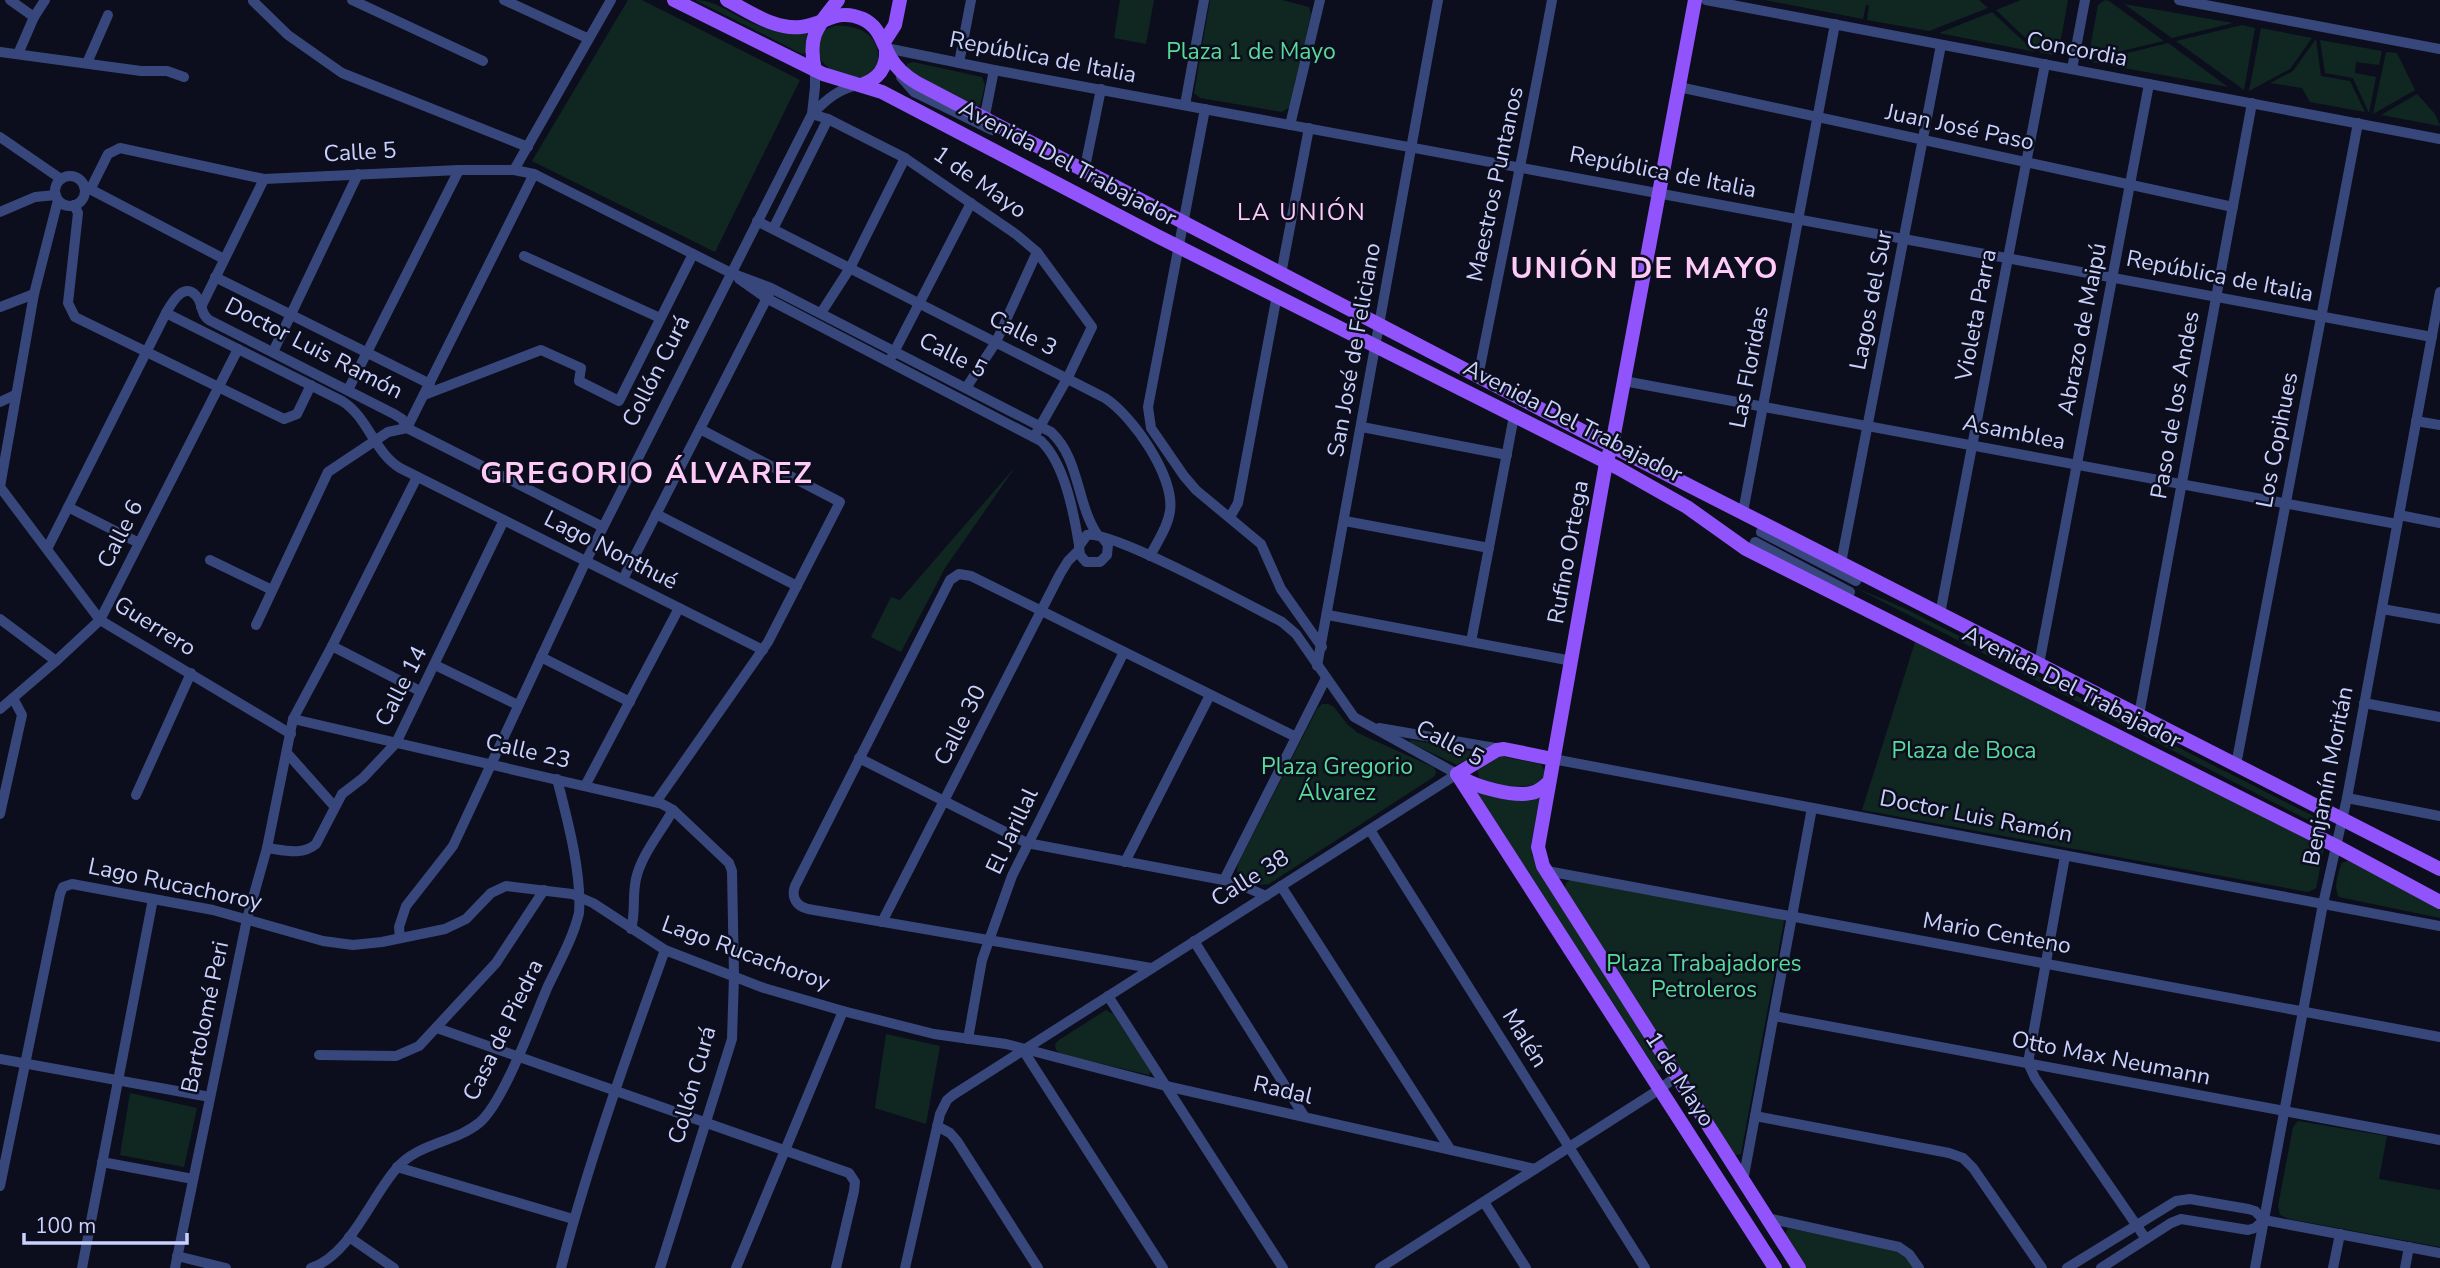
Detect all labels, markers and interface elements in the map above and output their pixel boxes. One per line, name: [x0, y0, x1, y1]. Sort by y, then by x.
street label: República de Italia: [947, 24, 1139, 90]
street label: Concordia: [2024, 24, 2130, 74]
park label: Plaza 1 de Mayo: [1166, 36, 1336, 67]
street label: Maestros Puntanos: [1459, 84, 1531, 284]
street label: Avenida Del Trabajador: [954, 92, 1183, 234]
street label: Juan José Paso: [1882, 96, 2037, 158]
street label: Calle 5: [323, 135, 397, 169]
street label: 1 de Mayo: [927, 138, 1033, 226]
street label: República de Italia: [1567, 139, 1759, 205]
district label: LA UNIÓN: [1237, 196, 1367, 228]
street label: Lagos del Sur: [1842, 227, 1900, 372]
street label: Abrazo de Maipú: [2050, 240, 2114, 418]
street label: San José de Feliciano: [1320, 241, 1388, 459]
street label: República de Italia: [2124, 243, 2316, 309]
street label: Violeta Parra: [1948, 246, 2004, 385]
district label: UNIÓN DE MAYO: [1510, 248, 1780, 289]
street label: Doctor Luis Ramón: [220, 290, 408, 406]
street label: Calle 3: [984, 303, 1062, 363]
street label: Las Floridas: [1722, 303, 1776, 431]
street label: Paso de los Andes: [2143, 308, 2207, 502]
street label: Collón Curá: [615, 310, 697, 432]
street label: Calle 5: [914, 325, 992, 385]
street label: Avenida Del Trabajador: [1458, 352, 1689, 490]
street label: Los Copihues: [2249, 370, 2305, 510]
street label: Asamblea: [1960, 407, 2068, 457]
district label: GREGORIO ÁLVAREZ: [480, 453, 814, 494]
street label: Rufino Ortega: [1540, 478, 1596, 626]
street label: Calle 6: [90, 495, 150, 573]
street label: Lago Nonthué: [539, 503, 683, 597]
street label: Guerrero: [108, 589, 202, 663]
street label: Avenida Del Trabajador: [1957, 618, 2188, 756]
street label: Calle 14: [368, 640, 434, 732]
street label: Calle 30: [927, 679, 993, 771]
street label: Benjamín Moritán: [2295, 684, 2361, 868]
street label: Calle 5: [1411, 712, 1489, 774]
street label: Calle 23: [482, 726, 574, 776]
park label: Plaza de Boca: [1892, 735, 2036, 766]
park label: Plaza Gregorio Álvarez: [1261, 751, 1413, 808]
street label: Doctor Luis Ramón: [1877, 782, 2075, 850]
street label: El Jarillal: [979, 783, 1046, 879]
street label: Calle 38: [1205, 842, 1295, 914]
street label: Lago Rucachoroy: [85, 850, 265, 918]
street label: Mario Centeno: [1920, 905, 2074, 961]
street label: Lago Rucachoroy: [658, 908, 835, 998]
street label: Bartolomé Peri: [174, 938, 236, 1096]
park label: Plaza Trabajadores Petroleros: [1606, 948, 1802, 1005]
street label: Casa de Piedra: [455, 954, 551, 1106]
street label: Malén: [1495, 1003, 1555, 1073]
street label: Collón Curá: [660, 1022, 724, 1148]
street label: Otto Max Neumann: [2009, 1024, 2213, 1092]
street label: 1 de Mayo: [1638, 1025, 1722, 1133]
street label: Radal: [1250, 1068, 1316, 1112]
scale bar: [24, 1202, 187, 1246]
text: 100 m: [35, 1212, 96, 1240]

